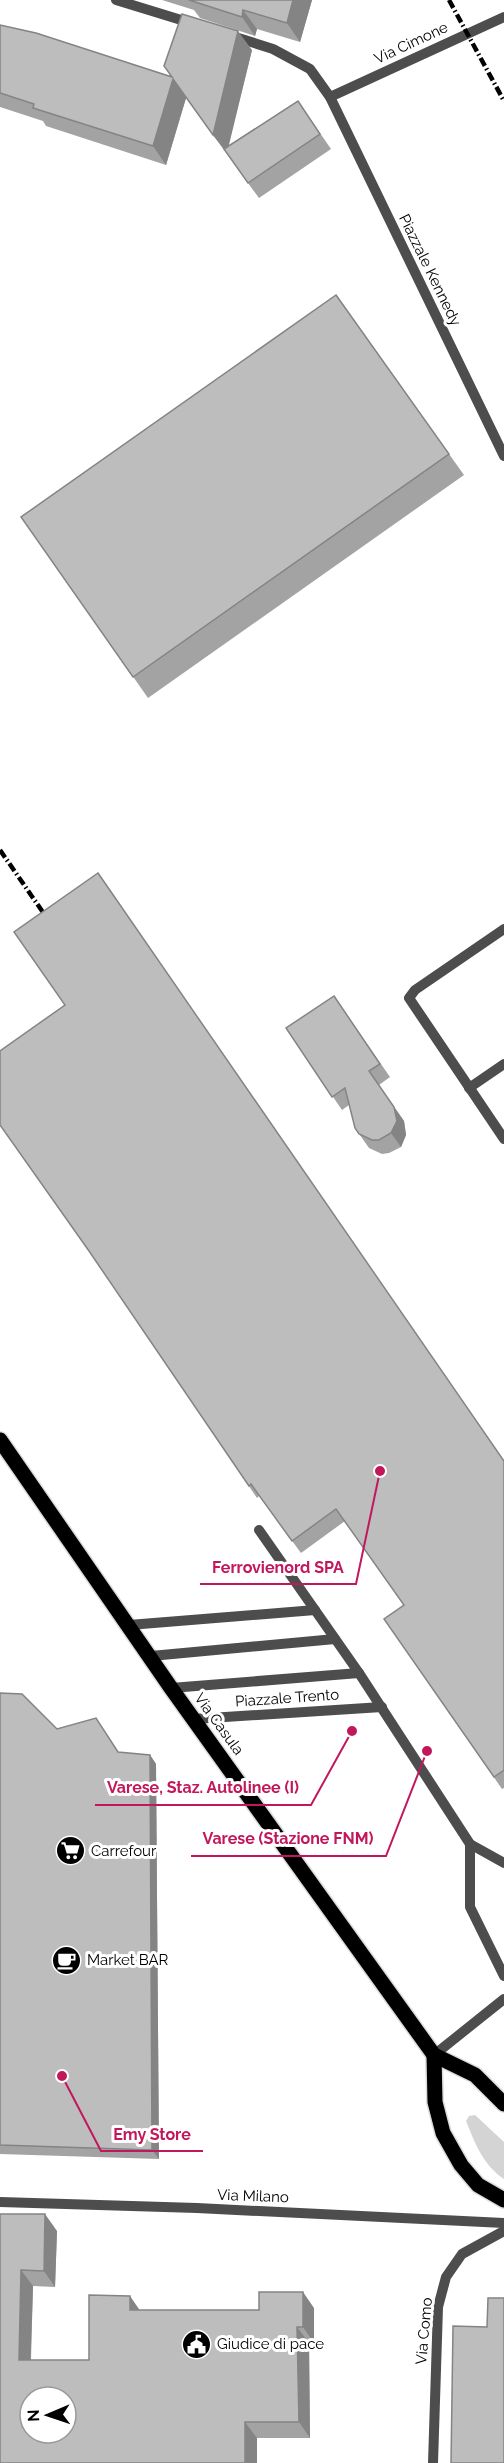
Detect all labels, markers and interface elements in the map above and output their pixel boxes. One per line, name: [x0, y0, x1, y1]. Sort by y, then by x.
street label: Via Cimone: [371, 18, 451, 68]
street label: Piazzale Kennedy: [395, 211, 465, 329]
callout: Ferrovienord SPA: [200, 1550, 356, 1584]
text: Ferrovienord SPA: [212, 1558, 344, 1577]
street label: Piazzale Trento: [234, 1685, 340, 1711]
street label: Via Casula: [190, 1689, 248, 1759]
callout: Varese, Staz. Autolinee (I): [95, 1771, 311, 1805]
text: Varese, Staz. Autolinee (I): [107, 1778, 299, 1797]
callout: Varese (Stazione FNM): [191, 1822, 386, 1856]
text: Varese (Stazione FNM): [203, 1829, 374, 1848]
supermarket icon: Carrefour: [54, 1835, 86, 1867]
place label: Carrefour: [91, 1842, 157, 1860]
cafe icon: Market BAR: [50, 1944, 82, 1976]
place label: Market BAR: [87, 1951, 169, 1969]
callout: Emy Store: [101, 2117, 203, 2151]
text: Emy Store: [113, 2125, 191, 2144]
street label: Via Milano: [217, 2186, 289, 2206]
street label: Via Como: [412, 2297, 436, 2365]
public building icon: Giudice di pace: [180, 2328, 212, 2360]
place label: Giudice di pace: [217, 2335, 324, 2353]
north arrow: [18, 2385, 78, 2445]
text: N: [24, 2409, 43, 2422]

